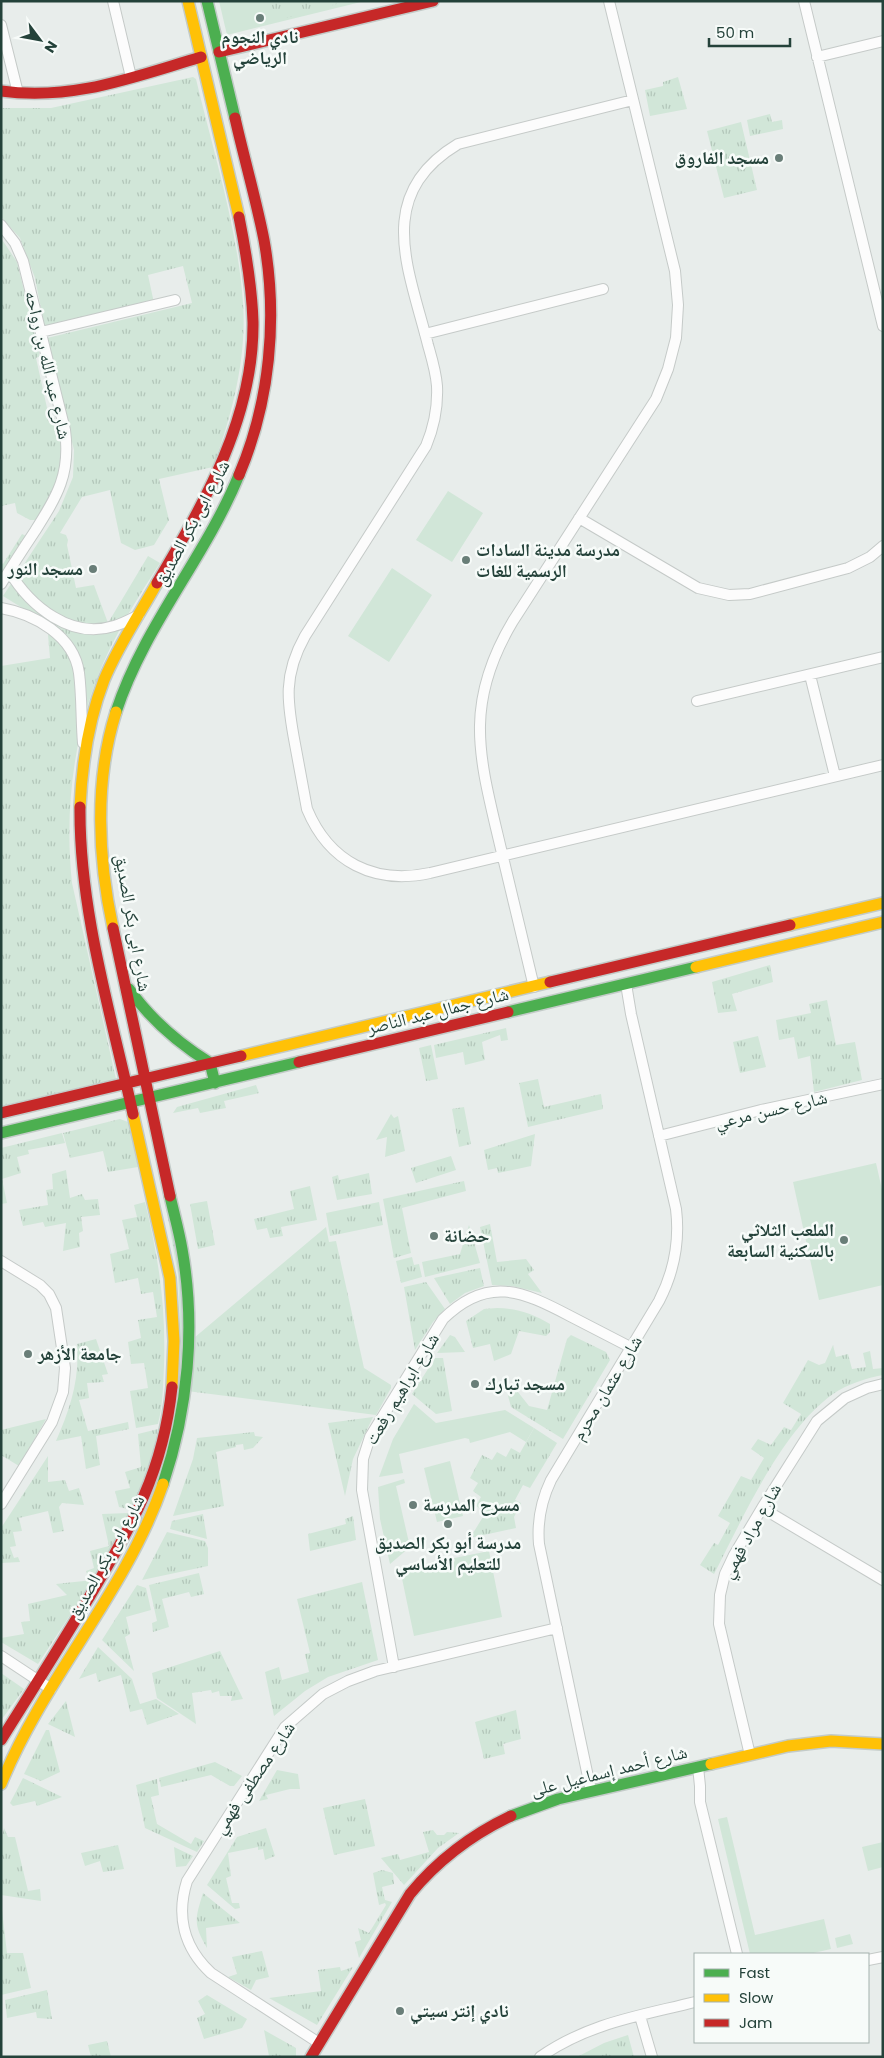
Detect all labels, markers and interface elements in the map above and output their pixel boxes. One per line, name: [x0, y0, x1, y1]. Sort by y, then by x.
marker: نادي النجوم الرياضي: [254, 12, 266, 24]
north arrow: [15, 15, 65, 65]
scale bar: [709, 15, 790, 47]
text: 50 m: [716, 22, 754, 43]
place label: نادي النجوم الرياضي: [221, 24, 299, 72]
text: N: [40, 37, 62, 57]
place label: مسجد الفاروق: [674, 145, 769, 170]
marker: مسجد الفاروق: [773, 152, 785, 164]
street label: شارع عبد الله بن رواحه: [19, 288, 78, 442]
street label: شارع ابى بكر الصديق: [148, 455, 235, 590]
place label: مدرسة مدينة السادات الرسمية للغات: [476, 537, 620, 583]
marker: مدرسة مدينة السادات الرسمية للغات: [460, 554, 472, 566]
place label: مسجد النور: [7, 556, 83, 581]
marker: مسجد النور: [87, 563, 99, 575]
street label: شارع ابى بكر الصديق: [109, 852, 158, 994]
street label: شارع جمال عبد الناصر: [364, 981, 511, 1040]
street label: شارع حسن مرعي: [712, 1084, 830, 1137]
place label: الملعب الثلاثي بالسكنية السابعة: [727, 1217, 834, 1263]
place label: حضانة: [444, 1223, 490, 1248]
marker: حضانة: [428, 1230, 440, 1242]
marker: الملعب الثلاثي بالسكنية السابعة: [838, 1234, 850, 1246]
street label: شارع ابراهيم رفعت: [358, 1328, 445, 1449]
street label: شارع عثمان محرم: [565, 1331, 648, 1445]
place label: جامعة الأزهر: [37, 1341, 122, 1366]
marker: جامعة الأزهر: [22, 1348, 34, 1360]
place label: مسجد تبارك: [485, 1371, 565, 1396]
marker: مسجد تبارك: [469, 1378, 481, 1390]
street label: شارع مراد فهمي: [714, 1479, 789, 1584]
street label: شارع ابى بكر الصديق: [61, 1490, 150, 1624]
place label: مسرح المدرسة: [423, 1492, 520, 1517]
marker: مسرح المدرسة: [407, 1499, 419, 1511]
marker: مدرسة أبو بكر الصديق للتعليم الأساسي: [442, 1518, 454, 1530]
place label: مدرسة أبو بكر الصديق للتعليم الأساسي: [375, 1530, 521, 1578]
street label: شارع مصطفى فهمي: [207, 1716, 303, 1840]
street label: شارع أحمد إسماعيل على: [528, 1739, 690, 1802]
legend: [694, 1953, 869, 2043]
text: Fast: [739, 1962, 770, 1983]
text: Slow: [739, 1987, 774, 2008]
place label: نادي إنتر سيتي: [410, 1998, 509, 2025]
marker: نادي إنتر سيتي: [394, 2005, 406, 2017]
text: Jam: [739, 2012, 773, 2033]

